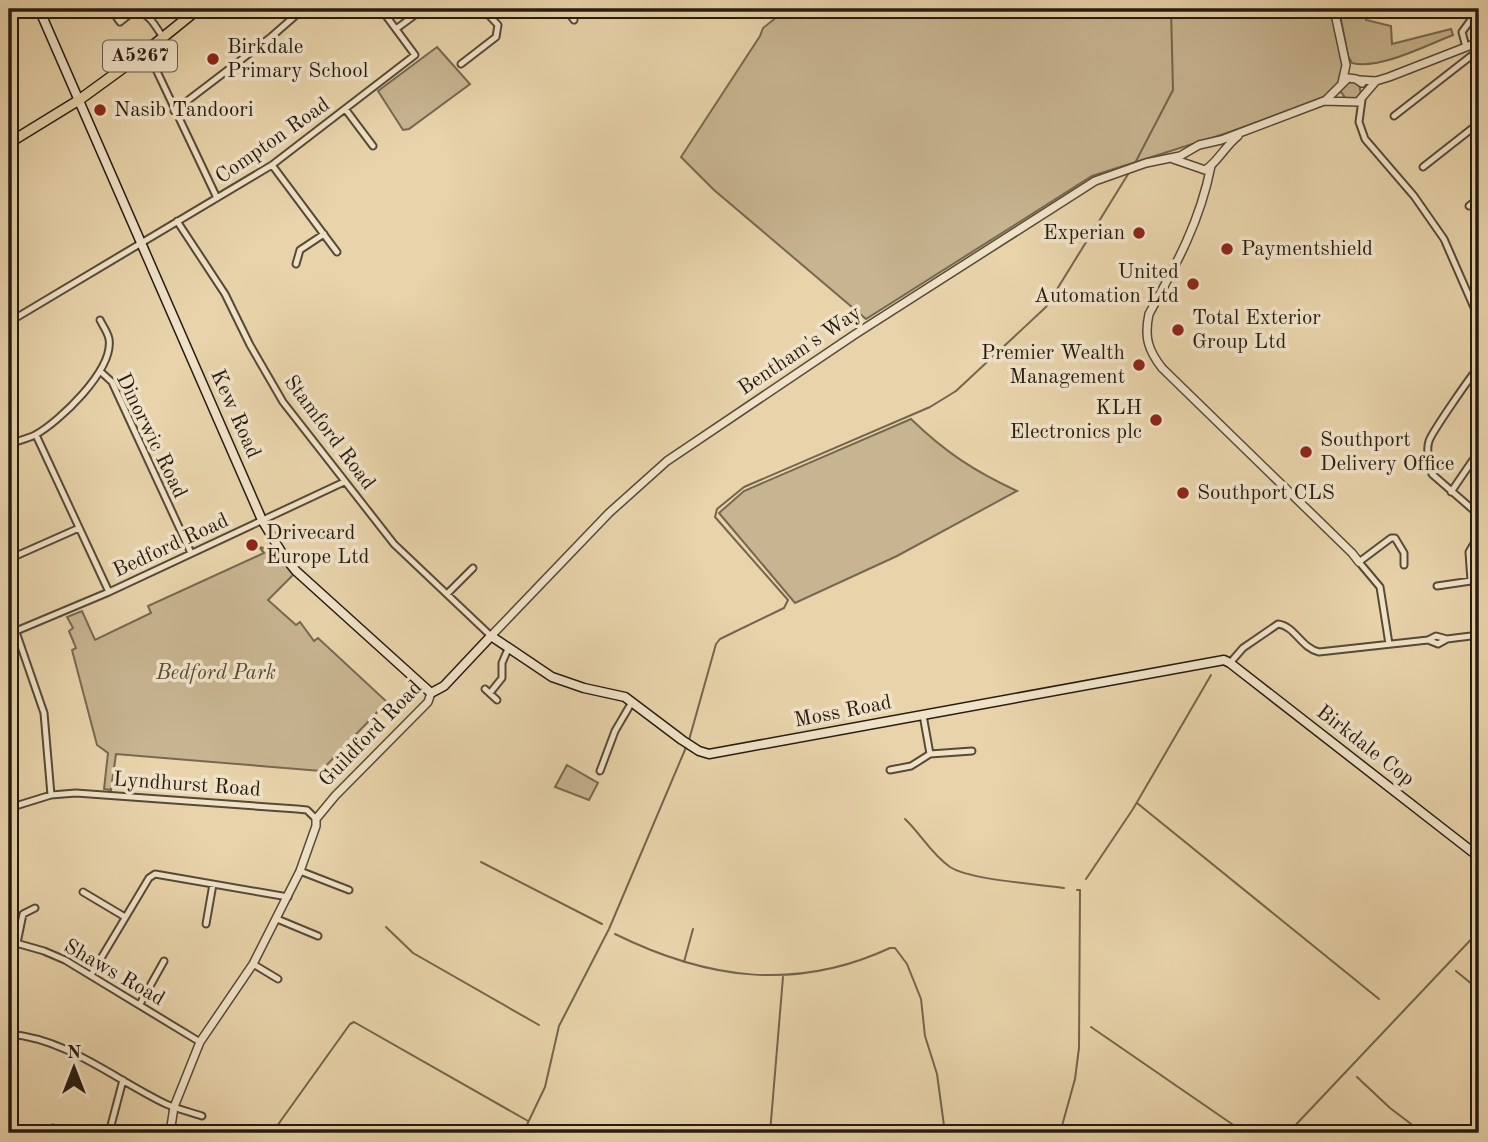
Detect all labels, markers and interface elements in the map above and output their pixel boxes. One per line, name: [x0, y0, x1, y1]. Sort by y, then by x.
place label: Birkdale Primary School: [227, 37, 369, 82]
road number: A5267: [103, 40, 177, 72]
marker: Birkdale Primary School: [205, 51, 221, 67]
street label: Compton Road: [212, 94, 334, 188]
place label: Nasib Tandoori: [114, 100, 254, 121]
marker: Nasib Tandoori: [92, 102, 108, 118]
place label: Experian: [1043, 223, 1125, 244]
marker: Experian: [1131, 225, 1147, 241]
place label: Paymentshield: [1241, 239, 1373, 260]
marker: Paymentshield: [1219, 241, 1235, 257]
place label: United Automation Ltd: [1034, 262, 1179, 307]
marker: United Automation Ltd: [1185, 276, 1201, 292]
street label: Bentham's Way: [735, 302, 865, 400]
place label: Total Exterior Group Ltd: [1192, 308, 1321, 353]
marker: Total Exterior Group Ltd: [1170, 322, 1186, 338]
place label: Premier Wealth Management: [981, 343, 1125, 388]
marker: Premier Wealth Management: [1131, 357, 1147, 373]
street label: Kew Road: [206, 367, 264, 461]
street label: Dinorwic Road: [112, 370, 190, 502]
street label: Stamford Road: [279, 372, 379, 494]
place label: KLH Electronics plc: [1010, 398, 1142, 443]
marker: KLH Electronics plc: [1148, 412, 1164, 428]
place label: Southport Delivery Office: [1320, 430, 1454, 475]
marker: Southport Delivery Office: [1298, 444, 1314, 460]
place label: Southport CLS: [1197, 483, 1335, 504]
marker: Southport CLS: [1175, 485, 1191, 501]
street label: Bedford Road: [110, 510, 232, 582]
place label: Drivecard Europe Ltd: [266, 523, 370, 568]
marker: Drivecard Europe Ltd: [244, 537, 260, 553]
park label: Bedford Park: [155, 663, 276, 684]
street label: Guildford Road: [315, 677, 427, 791]
street label: Moss Road: [792, 692, 894, 732]
street label: Birkdale Cop: [1312, 702, 1418, 790]
street label: Lyndhurst Road: [113, 769, 262, 801]
street label: Shaws Road: [60, 936, 168, 1010]
north arrow: [38, 1034, 108, 1104]
text: N: [67, 1044, 82, 1063]

